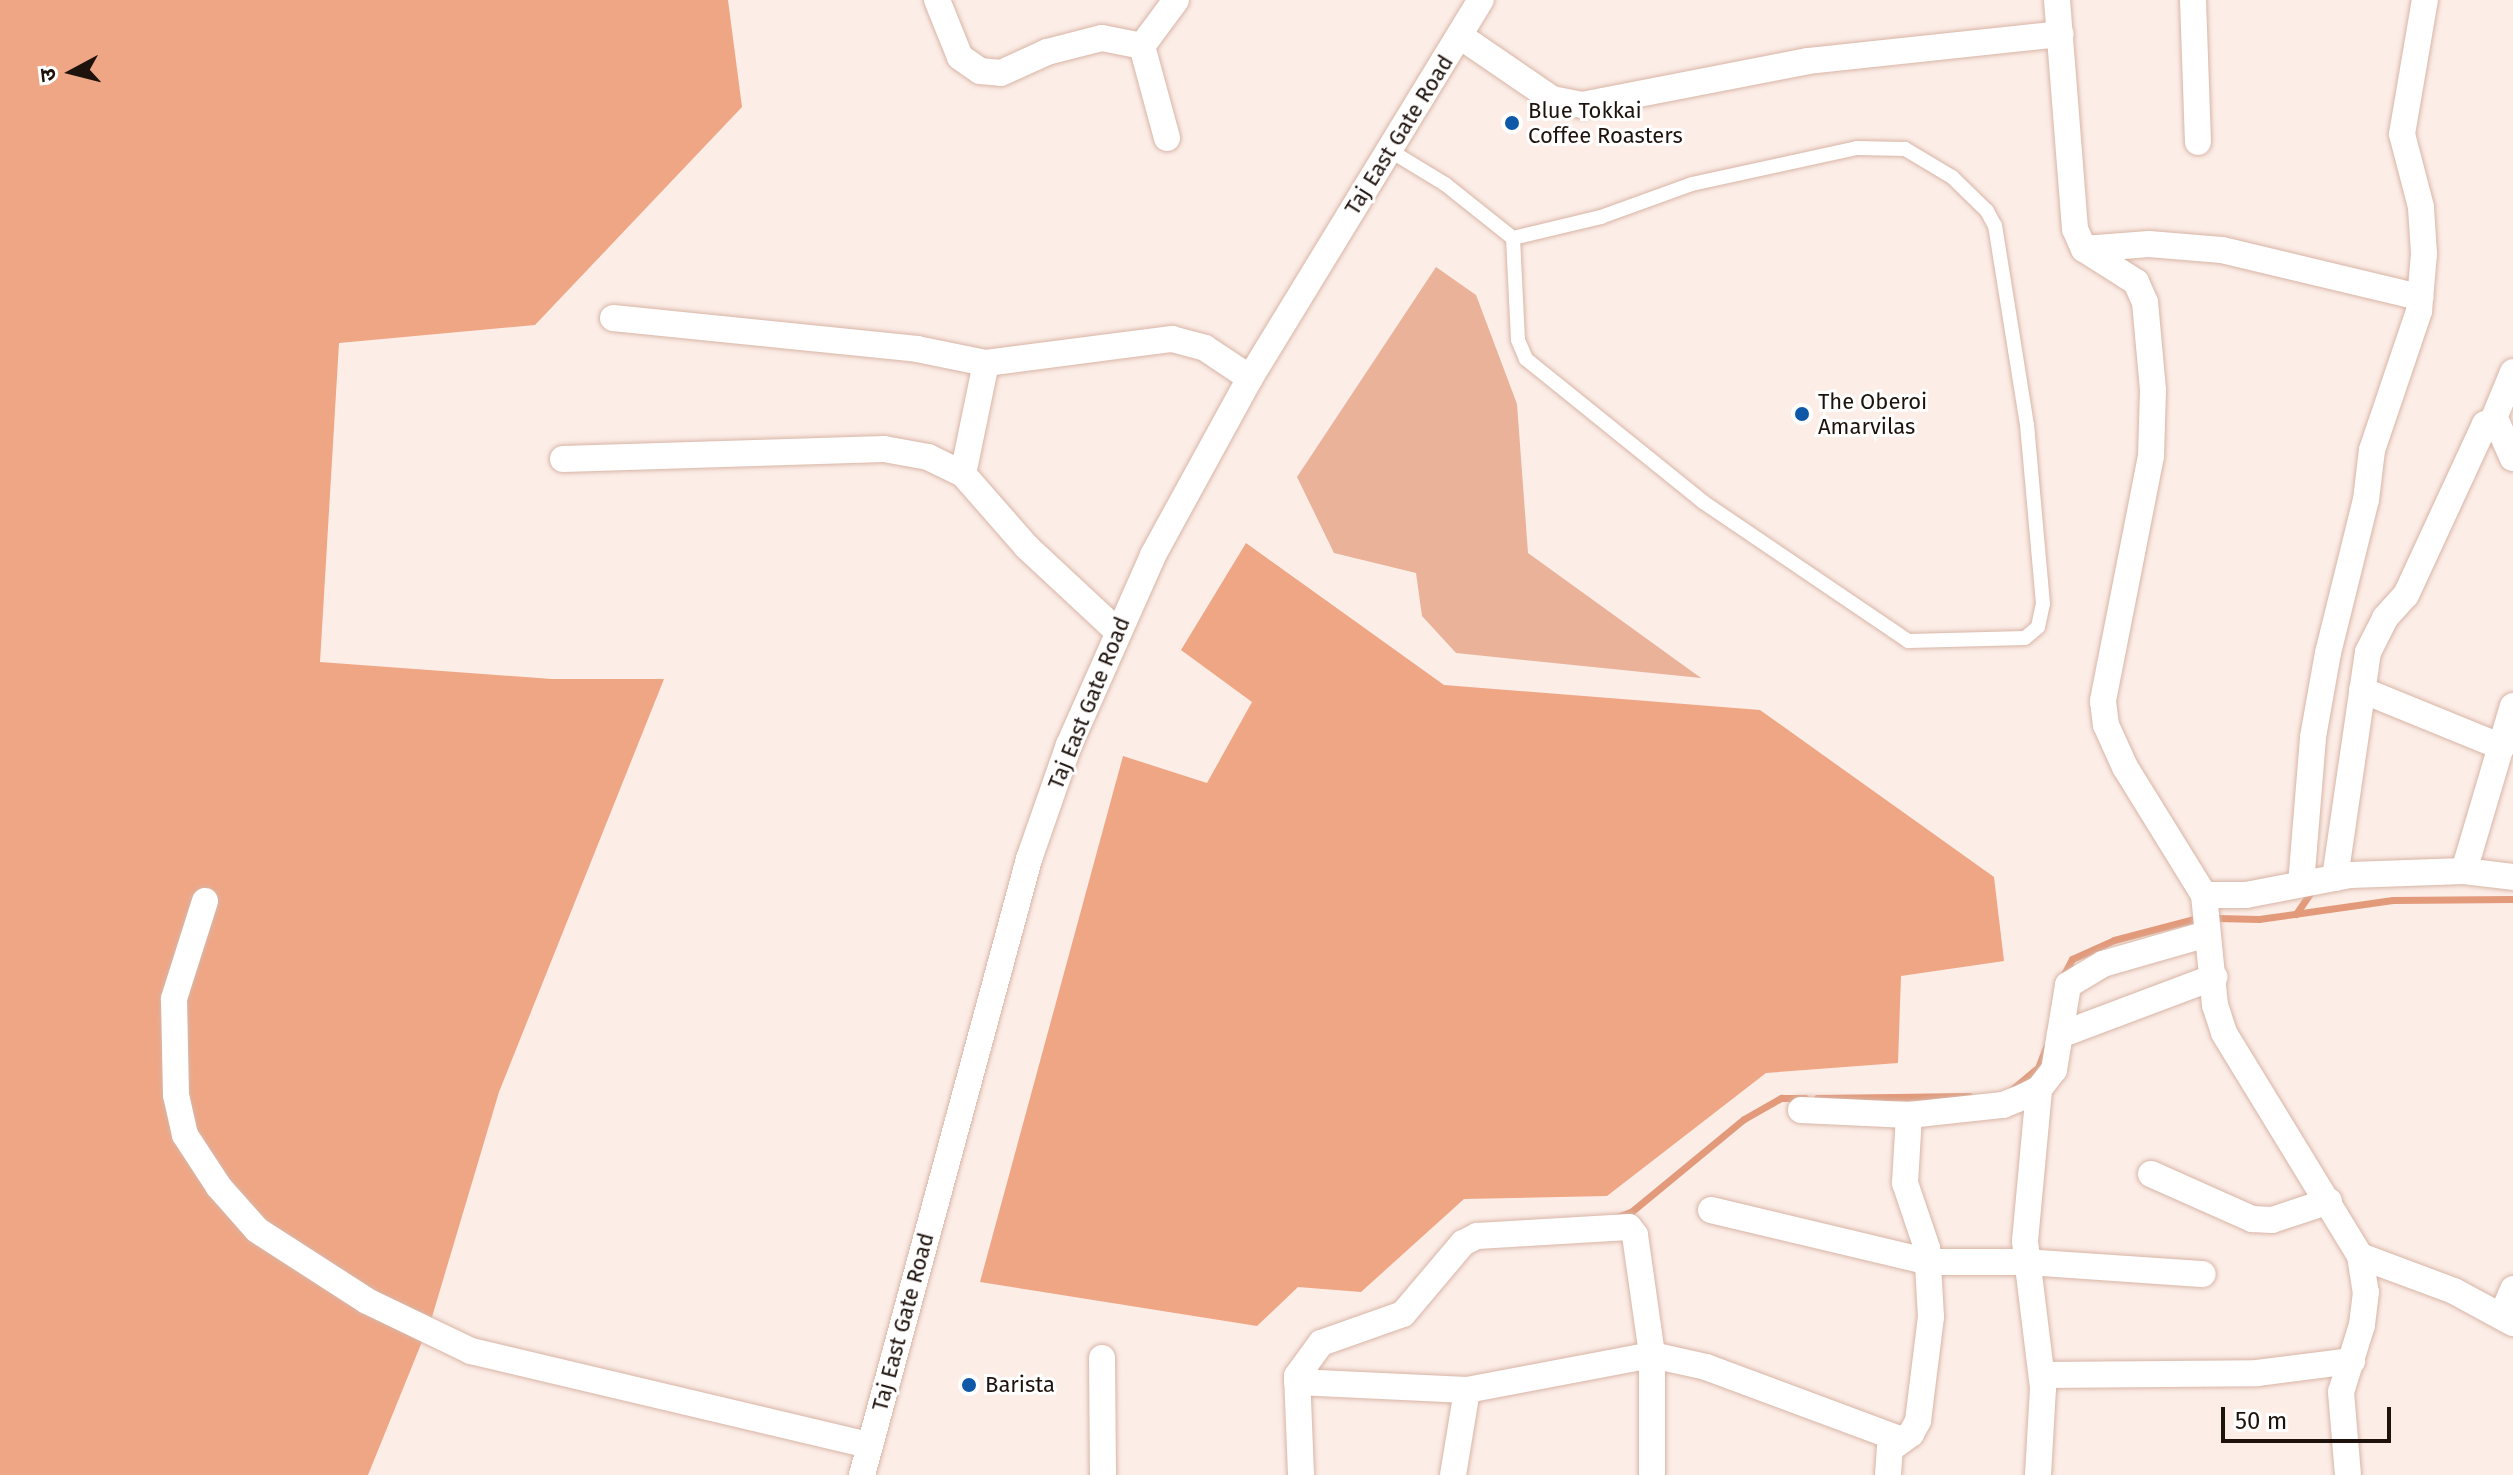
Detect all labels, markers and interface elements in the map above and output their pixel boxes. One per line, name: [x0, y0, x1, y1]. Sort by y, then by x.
north arrow: [32, 32, 112, 112]
street label: Taj East Gate Road: [1339, 50, 1459, 220]
text: उ: [33, 67, 62, 83]
place label: Blue Tokkai Coffee Roasters: [1528, 97, 1683, 148]
marker: Blue Tokkai Coffee Roasters: [1503, 114, 1521, 132]
place label: The Oberoi Amarvilas: [1818, 388, 1927, 440]
marker: The Oberoi Amarvilas: [1793, 405, 1811, 423]
street label: Taj East Gate Road: [1042, 613, 1136, 793]
street label: Taj East Gate Road: [867, 1230, 939, 1414]
place label: Barista: [985, 1372, 1055, 1398]
marker: Barista: [960, 1376, 978, 1394]
scale bar: [2225, 1391, 2395, 1441]
text: 50 m: [2235, 1407, 2287, 1435]

